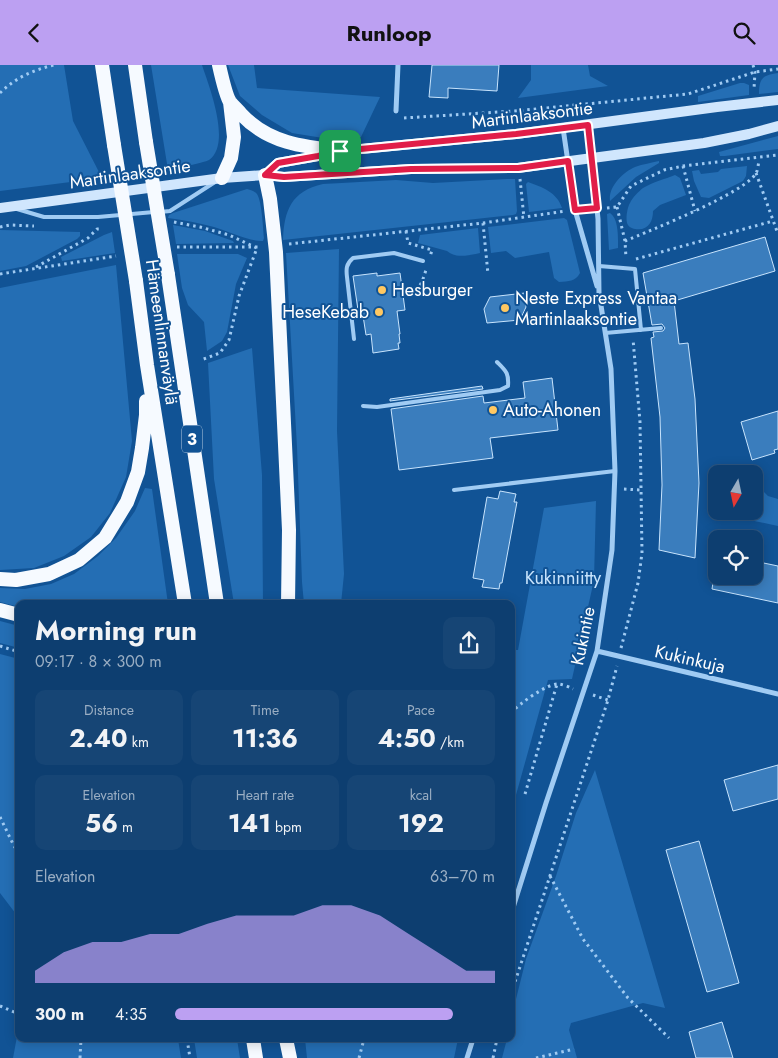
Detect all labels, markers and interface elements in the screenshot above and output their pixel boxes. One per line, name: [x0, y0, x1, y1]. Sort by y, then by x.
text: Runloop: [346, 17, 432, 49]
icon: back: [20, 19, 48, 47]
icon: search: [730, 19, 758, 47]
street label: Martinlaaksontie: [470, 95, 594, 135]
pin: [319, 130, 361, 172]
icon: arrive: [326, 137, 354, 165]
street label: Martinlaaksontie: [68, 153, 192, 195]
street label: Hämeenlinnanväylä: [139, 258, 185, 406]
place label: Hesburger: [392, 277, 474, 303]
marker: Hesburger: [376, 284, 388, 296]
place label: Neste Express Vantaa Martinlaaksontie: [515, 285, 677, 332]
place label: HeseKebab: [282, 299, 369, 325]
marker: Neste Express Vantaa Martinlaaksontie: [499, 302, 511, 314]
marker: HeseKebab: [373, 306, 385, 318]
place label: Auto-Ahonen: [503, 397, 601, 423]
marker: Auto-Ahonen: [487, 404, 499, 416]
road number: 3: [182, 425, 202, 453]
north arrow: [708, 465, 762, 520]
map controls: [708, 465, 763, 585]
button: locate: [708, 530, 763, 585]
park label: Kukinniitty: [525, 565, 601, 591]
street label: Kukintie: [564, 604, 602, 668]
text: Morning run: [35, 610, 197, 651]
button: share: [443, 617, 495, 669]
street label: Kukinkuja: [652, 638, 728, 680]
text: 09:17 · 8 × 300 m: [35, 650, 162, 673]
text: Distance: [84, 700, 134, 720]
text: Time: [251, 700, 279, 720]
text: Pace: [407, 700, 435, 720]
text: 2.40: [69, 720, 128, 756]
text: 11:36: [232, 720, 298, 756]
text: 4:50: [378, 720, 436, 756]
text: km: [128, 732, 149, 752]
text: /km: [436, 732, 464, 752]
text: Elevation: [83, 785, 135, 805]
text: Heart rate: [236, 785, 294, 805]
text: kcal: [410, 785, 432, 805]
text: 56: [85, 805, 118, 841]
text: 141: [228, 805, 271, 841]
text: 192: [398, 805, 444, 841]
text: m: [118, 817, 133, 837]
text: bpm: [271, 817, 302, 837]
text: Elevation: [35, 865, 95, 888]
text: 63–70 m: [430, 865, 495, 888]
text: 300 m: [35, 1003, 84, 1026]
text: 4:35: [115, 1003, 147, 1026]

